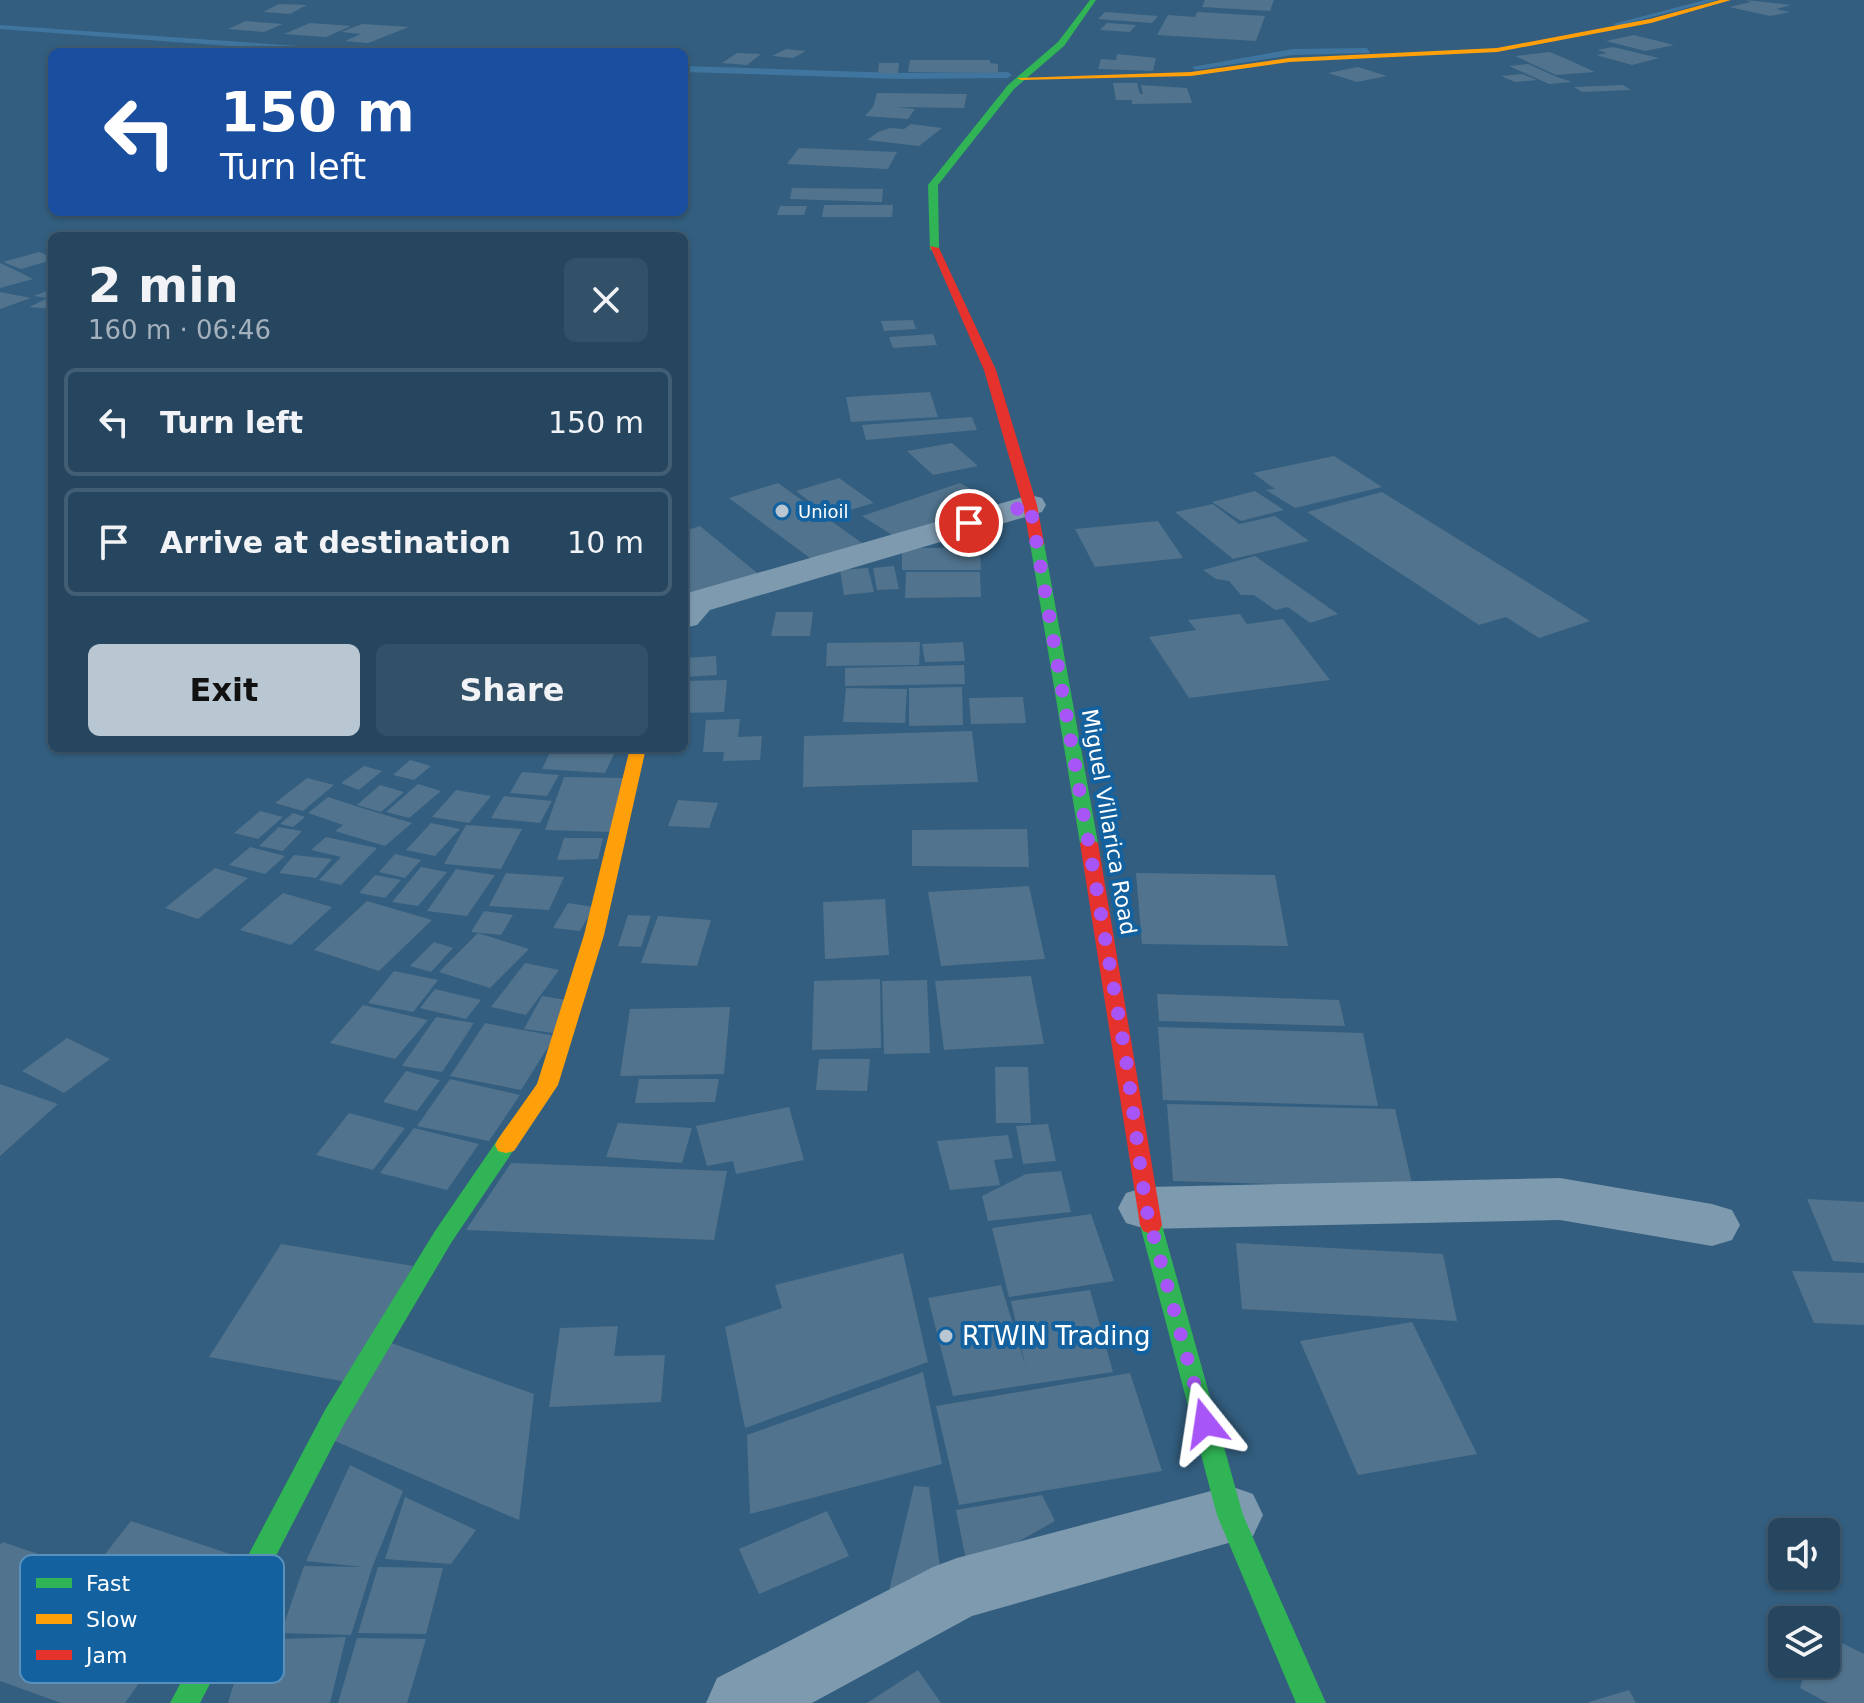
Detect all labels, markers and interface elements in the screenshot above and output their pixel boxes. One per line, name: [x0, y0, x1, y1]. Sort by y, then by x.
text: 150 m: [220, 79, 415, 144]
icon: left: [88, 80, 192, 184]
text: Turn left: [220, 146, 366, 187]
text: 2 min: [88, 257, 239, 313]
button: close: [564, 258, 648, 342]
text: 160 m · 06:46: [88, 315, 271, 345]
icon: left: [92, 400, 136, 444]
text: Turn left: [160, 405, 303, 440]
text: 150 m: [548, 405, 644, 440]
pin: [935, 489, 1003, 557]
place label: Unioil: [798, 501, 849, 522]
icon: arrive: [947, 501, 991, 545]
marker: Unioil: [773, 502, 791, 520]
icon: arrive: [92, 520, 136, 564]
text: Arrive at destination: [160, 525, 511, 560]
text: 10 m: [567, 525, 644, 560]
button: Exit: [88, 644, 360, 736]
button: Share: [376, 644, 648, 736]
street label: Miguel Villarica Road: [1077, 707, 1141, 937]
place label: RTWIN Trading: [962, 1321, 1151, 1351]
marker: RTWIN Trading: [937, 1327, 955, 1345]
position arrow: [1163, 1381, 1247, 1465]
map controls: [1768, 1518, 1840, 1678]
button: sound: [1768, 1518, 1840, 1590]
legend: [20, 1555, 284, 1683]
text: Fast: [86, 1571, 131, 1596]
button: layers: [1768, 1606, 1840, 1678]
text: Slow: [86, 1607, 138, 1632]
text: Jam: [84, 1643, 127, 1668]

